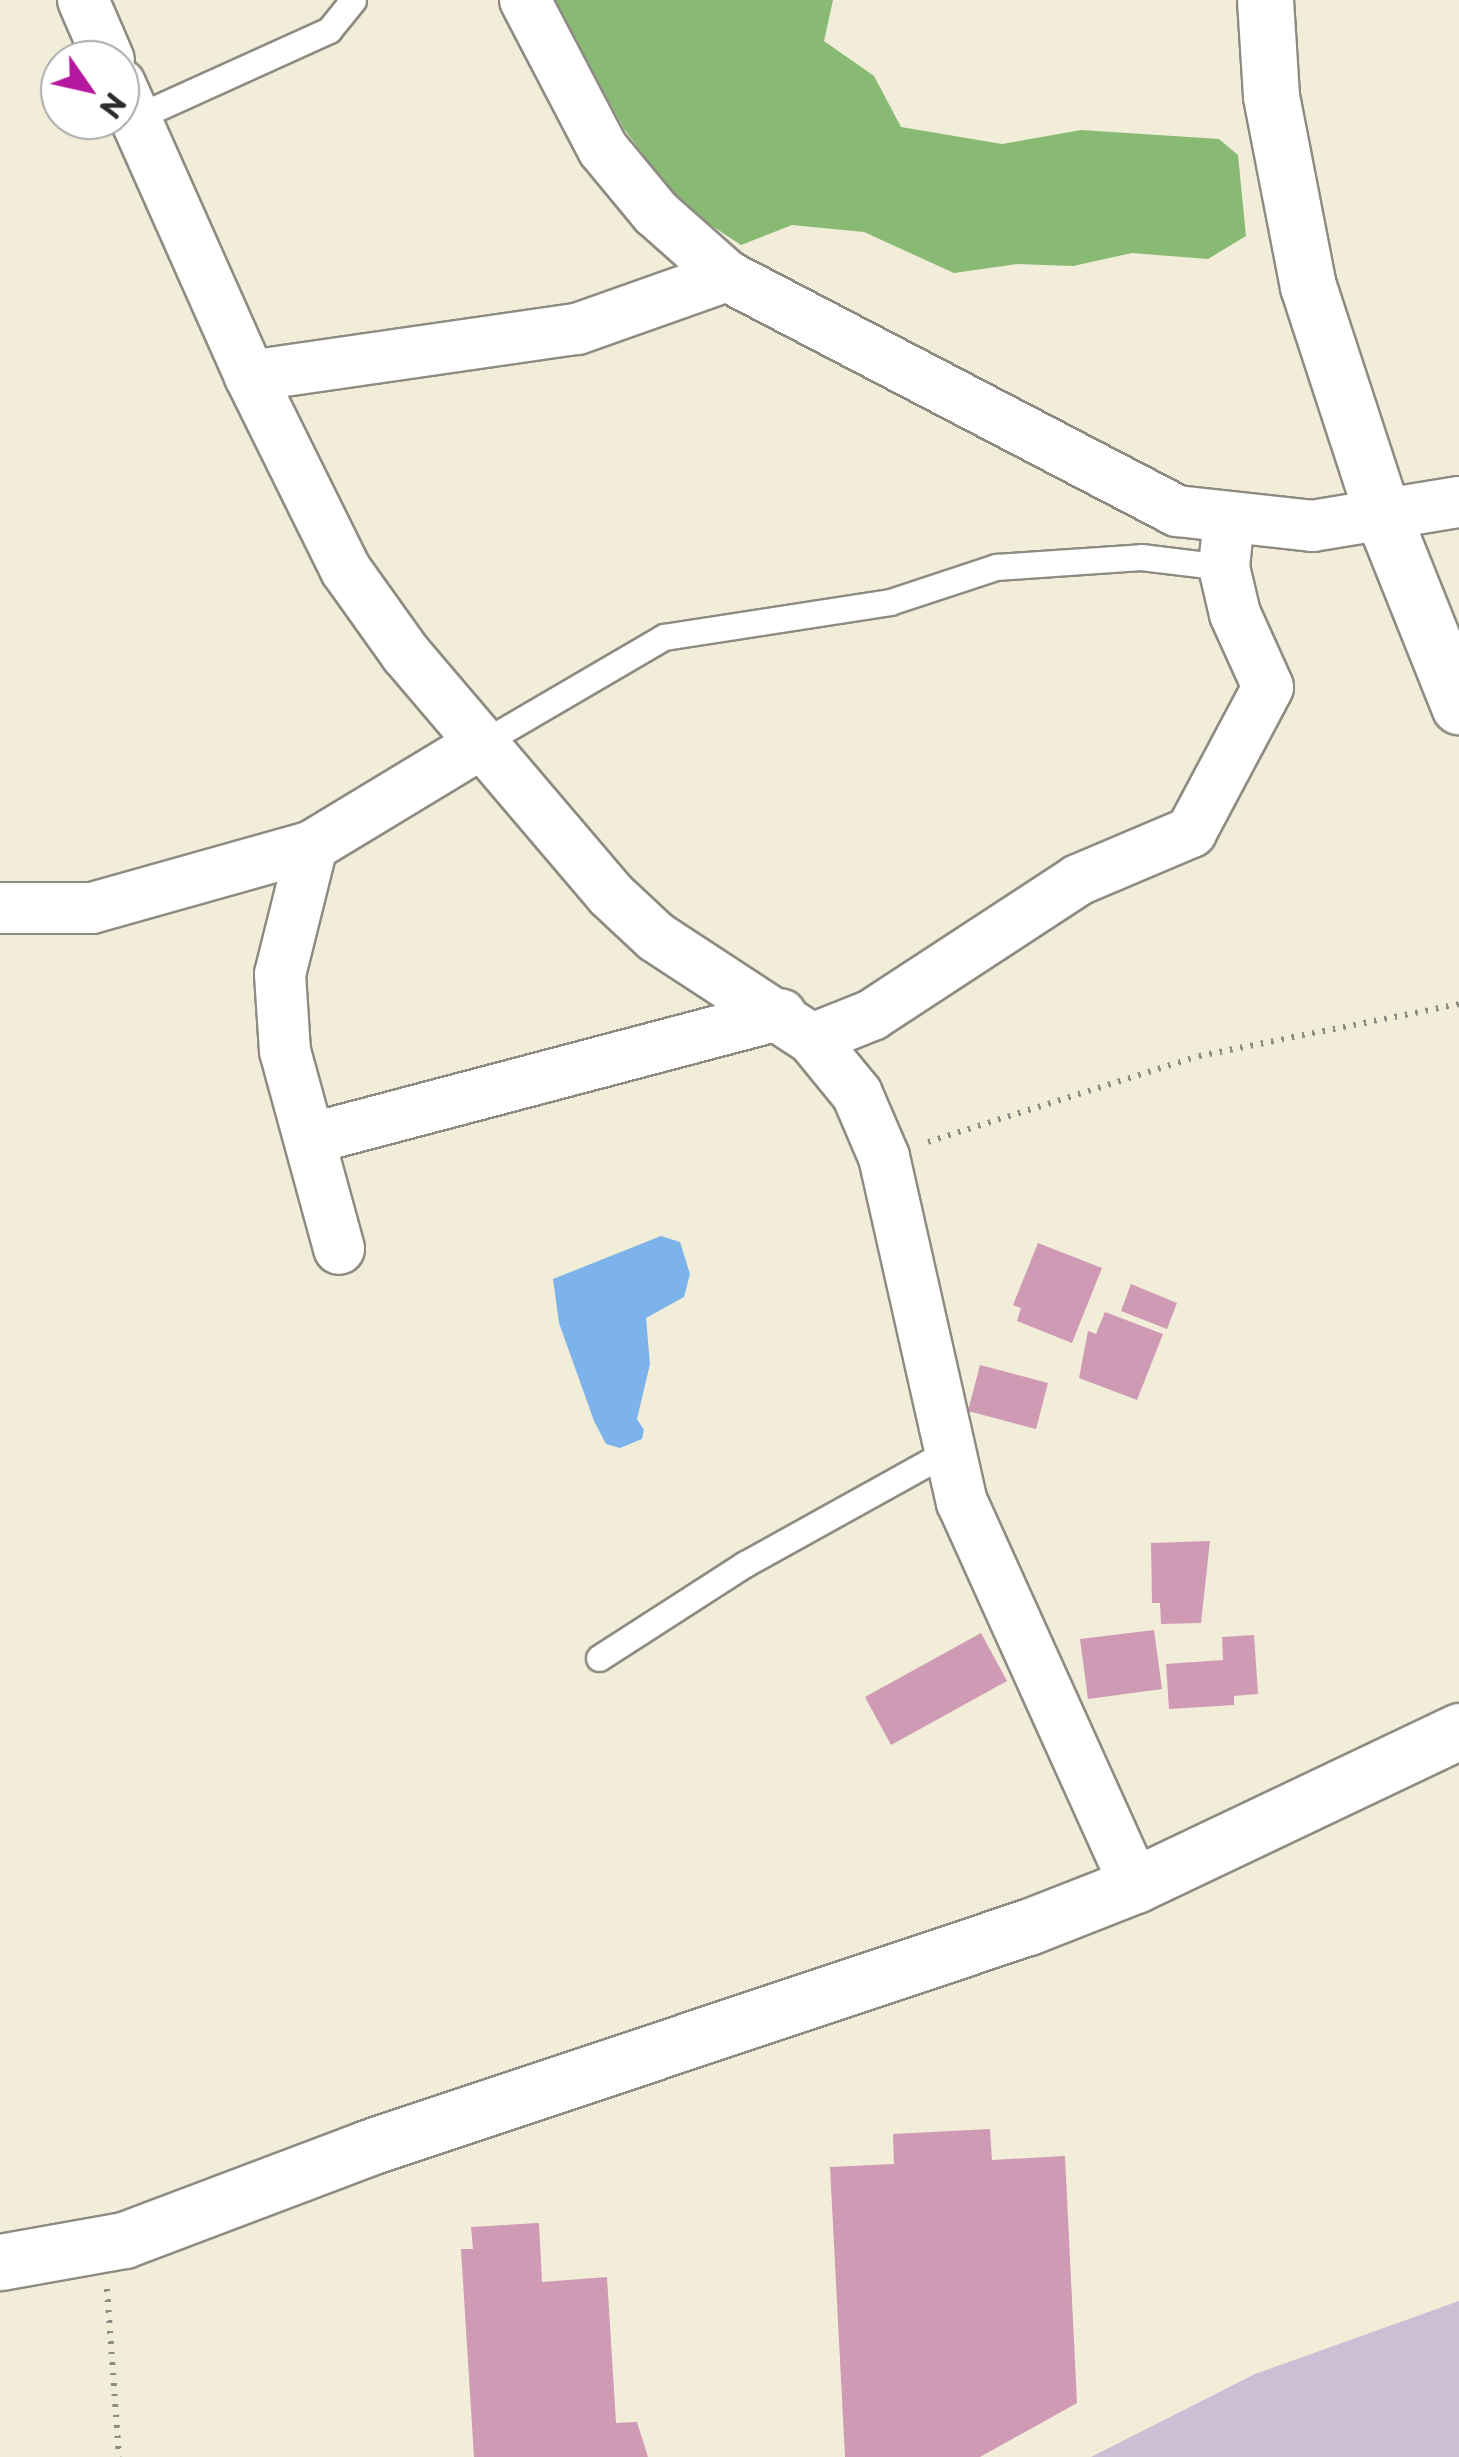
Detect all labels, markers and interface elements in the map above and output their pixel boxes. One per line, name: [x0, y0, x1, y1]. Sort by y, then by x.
north arrow: [40, 40, 140, 140]
text: N: [90, 85, 138, 127]

